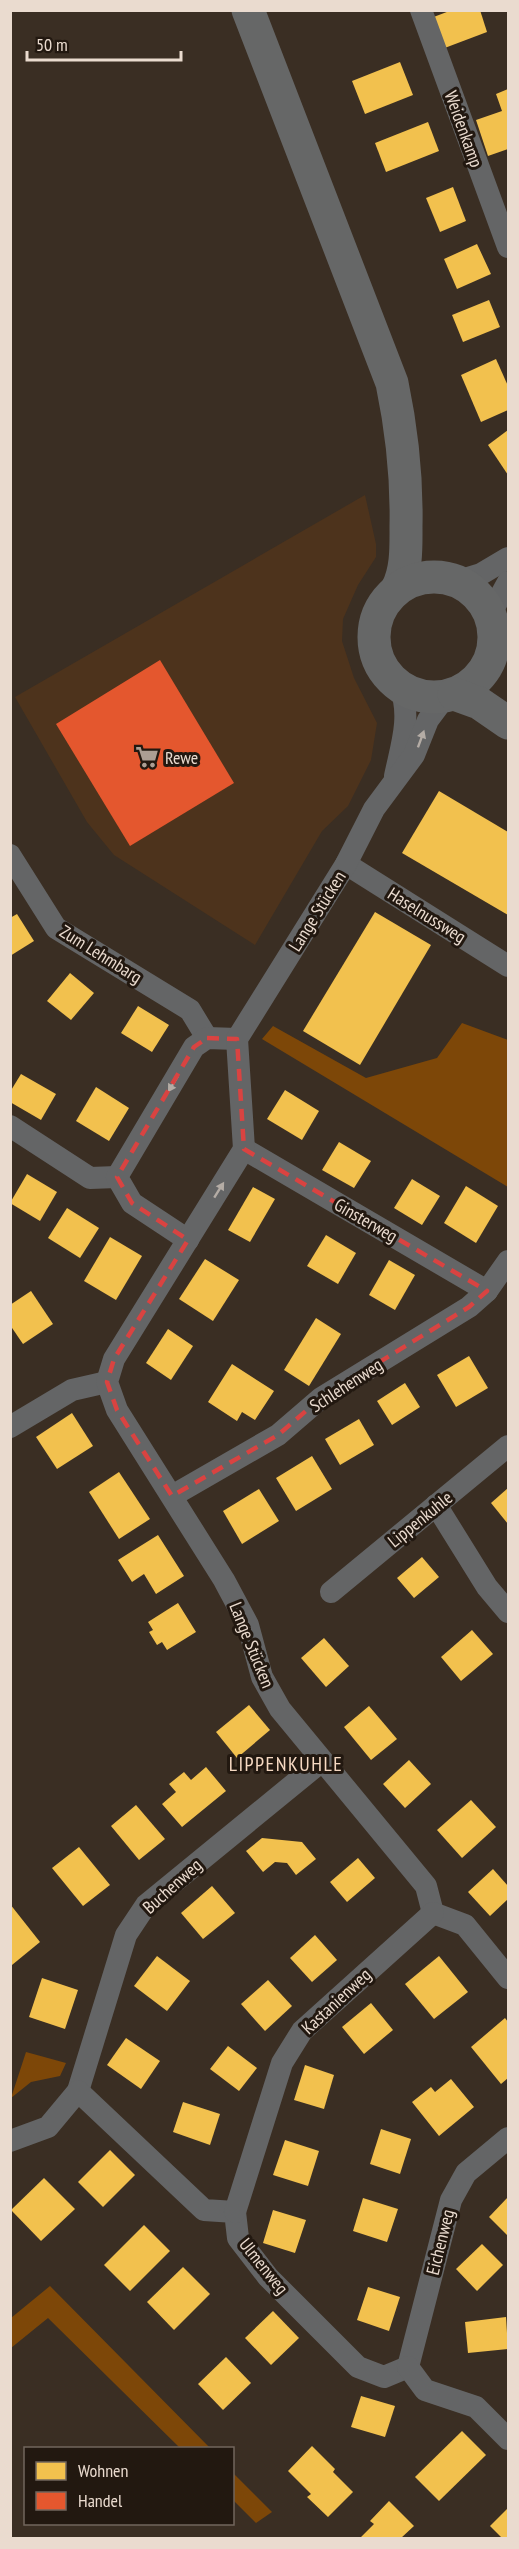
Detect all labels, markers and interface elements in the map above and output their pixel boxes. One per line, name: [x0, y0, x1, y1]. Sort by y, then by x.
scale bar: [27, 24, 182, 62]
text: 50 m: [36, 33, 68, 56]
street label: Weidenkamp: [440, 88, 488, 171]
one-way arrow: [416, 730, 426, 748]
supermarket icon: Rewe: [134, 744, 160, 770]
place label: Rewe: [165, 746, 198, 769]
street label: Lange Stücken: [283, 867, 351, 955]
street label: Haselnussweg: [384, 882, 470, 948]
street label: Zum Lehmbarg: [56, 920, 146, 988]
one-way arrow: [167, 1076, 178, 1092]
one-way arrow: [213, 1182, 224, 1198]
street label: Ginsterweg: [330, 1193, 402, 1247]
street label: Schlehenweg: [305, 1353, 387, 1417]
street label: Lippenkuhle: [383, 1486, 457, 1552]
street label: Lange Stücken: [224, 1599, 280, 1691]
district label: LIPPENKUHLE: [229, 1751, 343, 1777]
street label: Buchenweg: [138, 1854, 206, 1918]
street label: Kastanienweg: [296, 1963, 376, 2039]
street label: Eichenweg: [421, 2207, 459, 2277]
street label: Ulmenweg: [234, 2233, 294, 2299]
legend: [24, 2447, 234, 2525]
text: Wohnen: [78, 2459, 128, 2482]
text: Handel: [78, 2489, 123, 2512]

